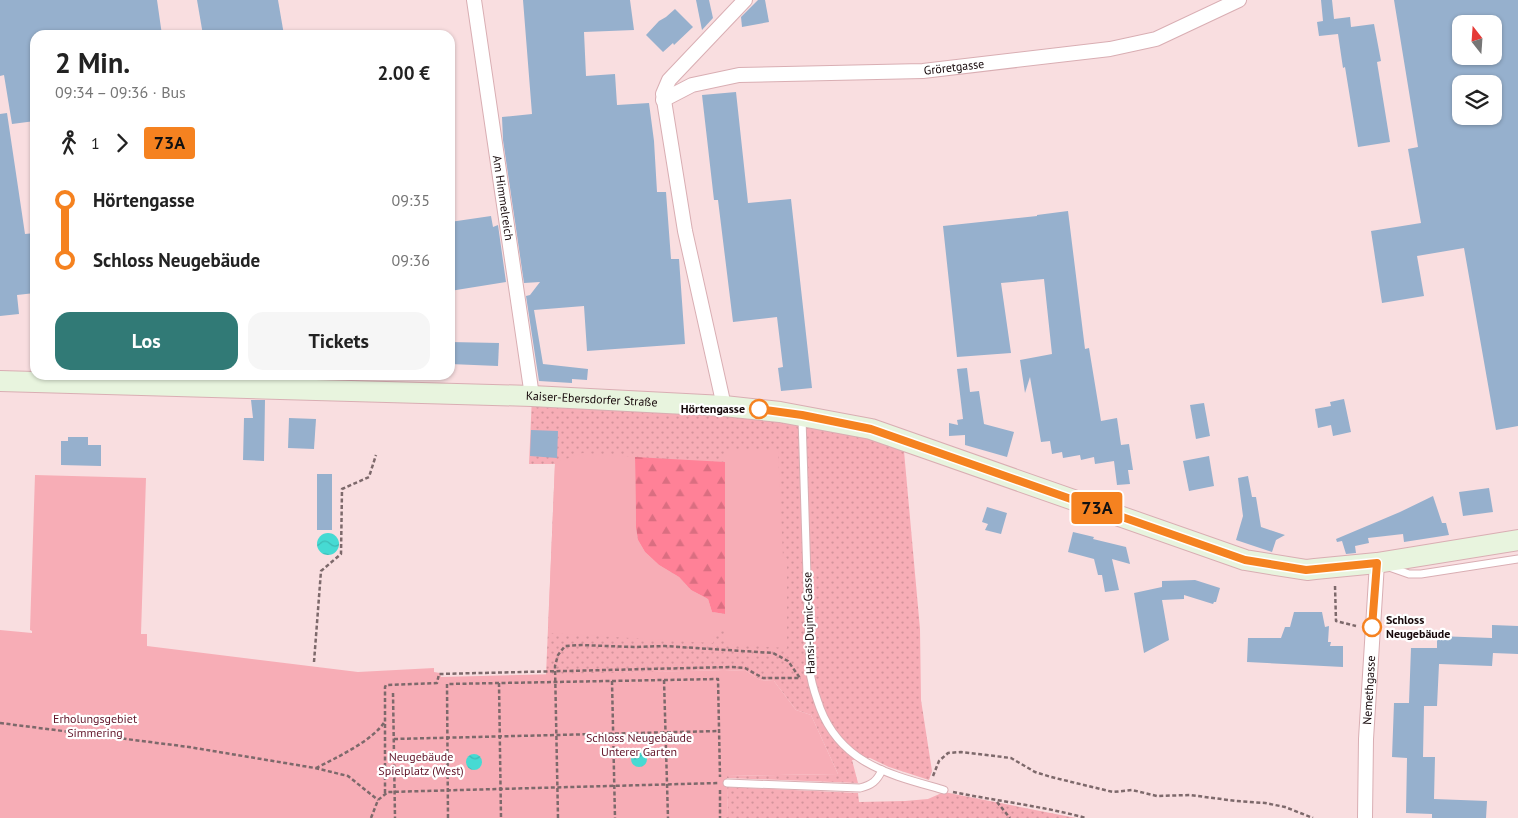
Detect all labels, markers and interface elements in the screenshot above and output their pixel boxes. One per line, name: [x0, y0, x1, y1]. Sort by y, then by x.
north arrow: [1452, 15, 1502, 65]
map controls: [1452, 15, 1502, 125]
text: 2 Min.: [55, 44, 130, 81]
street label: Gröretgasse: [923, 56, 985, 78]
text: 2.00 €: [377, 61, 430, 85]
button: layers: [1452, 75, 1502, 125]
text: 09:34 – 09:36 · Bus: [55, 82, 186, 102]
icon: walk: [55, 129, 83, 157]
icon: forward: [108, 129, 136, 157]
text: 73A: [154, 131, 185, 154]
text: 1: [91, 133, 100, 153]
street label: Am Himmelreich: [490, 154, 517, 241]
text: Hörtengasse: [93, 188, 195, 212]
text: 09:35: [392, 190, 430, 210]
text: Schloss Neugebäude: [93, 248, 260, 272]
text: 09:36: [392, 250, 430, 270]
button: Los: [55, 312, 238, 370]
button: Tickets: [248, 312, 430, 370]
street label: Kaiser-Ebersdorfer Straße: [526, 388, 658, 410]
marker: Hörtengasse: [749, 399, 769, 419]
place label: Hörtengasse: [681, 401, 745, 416]
line badge: 73A: [1068, 492, 1126, 524]
text: 73A: [1081, 496, 1113, 519]
street label: Hansi-Dujmic-Gasse: [799, 572, 818, 674]
place label: Schloss Neugebäude: [1386, 612, 1450, 641]
marker: Schloss Neugebäude: [1362, 617, 1382, 637]
street label: Nemethgasse: [1359, 655, 1378, 725]
park label: Erholungsgebiet Simmering: [53, 711, 137, 740]
park label: Schloss Neugebäude Unterer Garten: [586, 730, 692, 759]
park label: Neugebäude Spielplatz (West): [378, 749, 464, 778]

